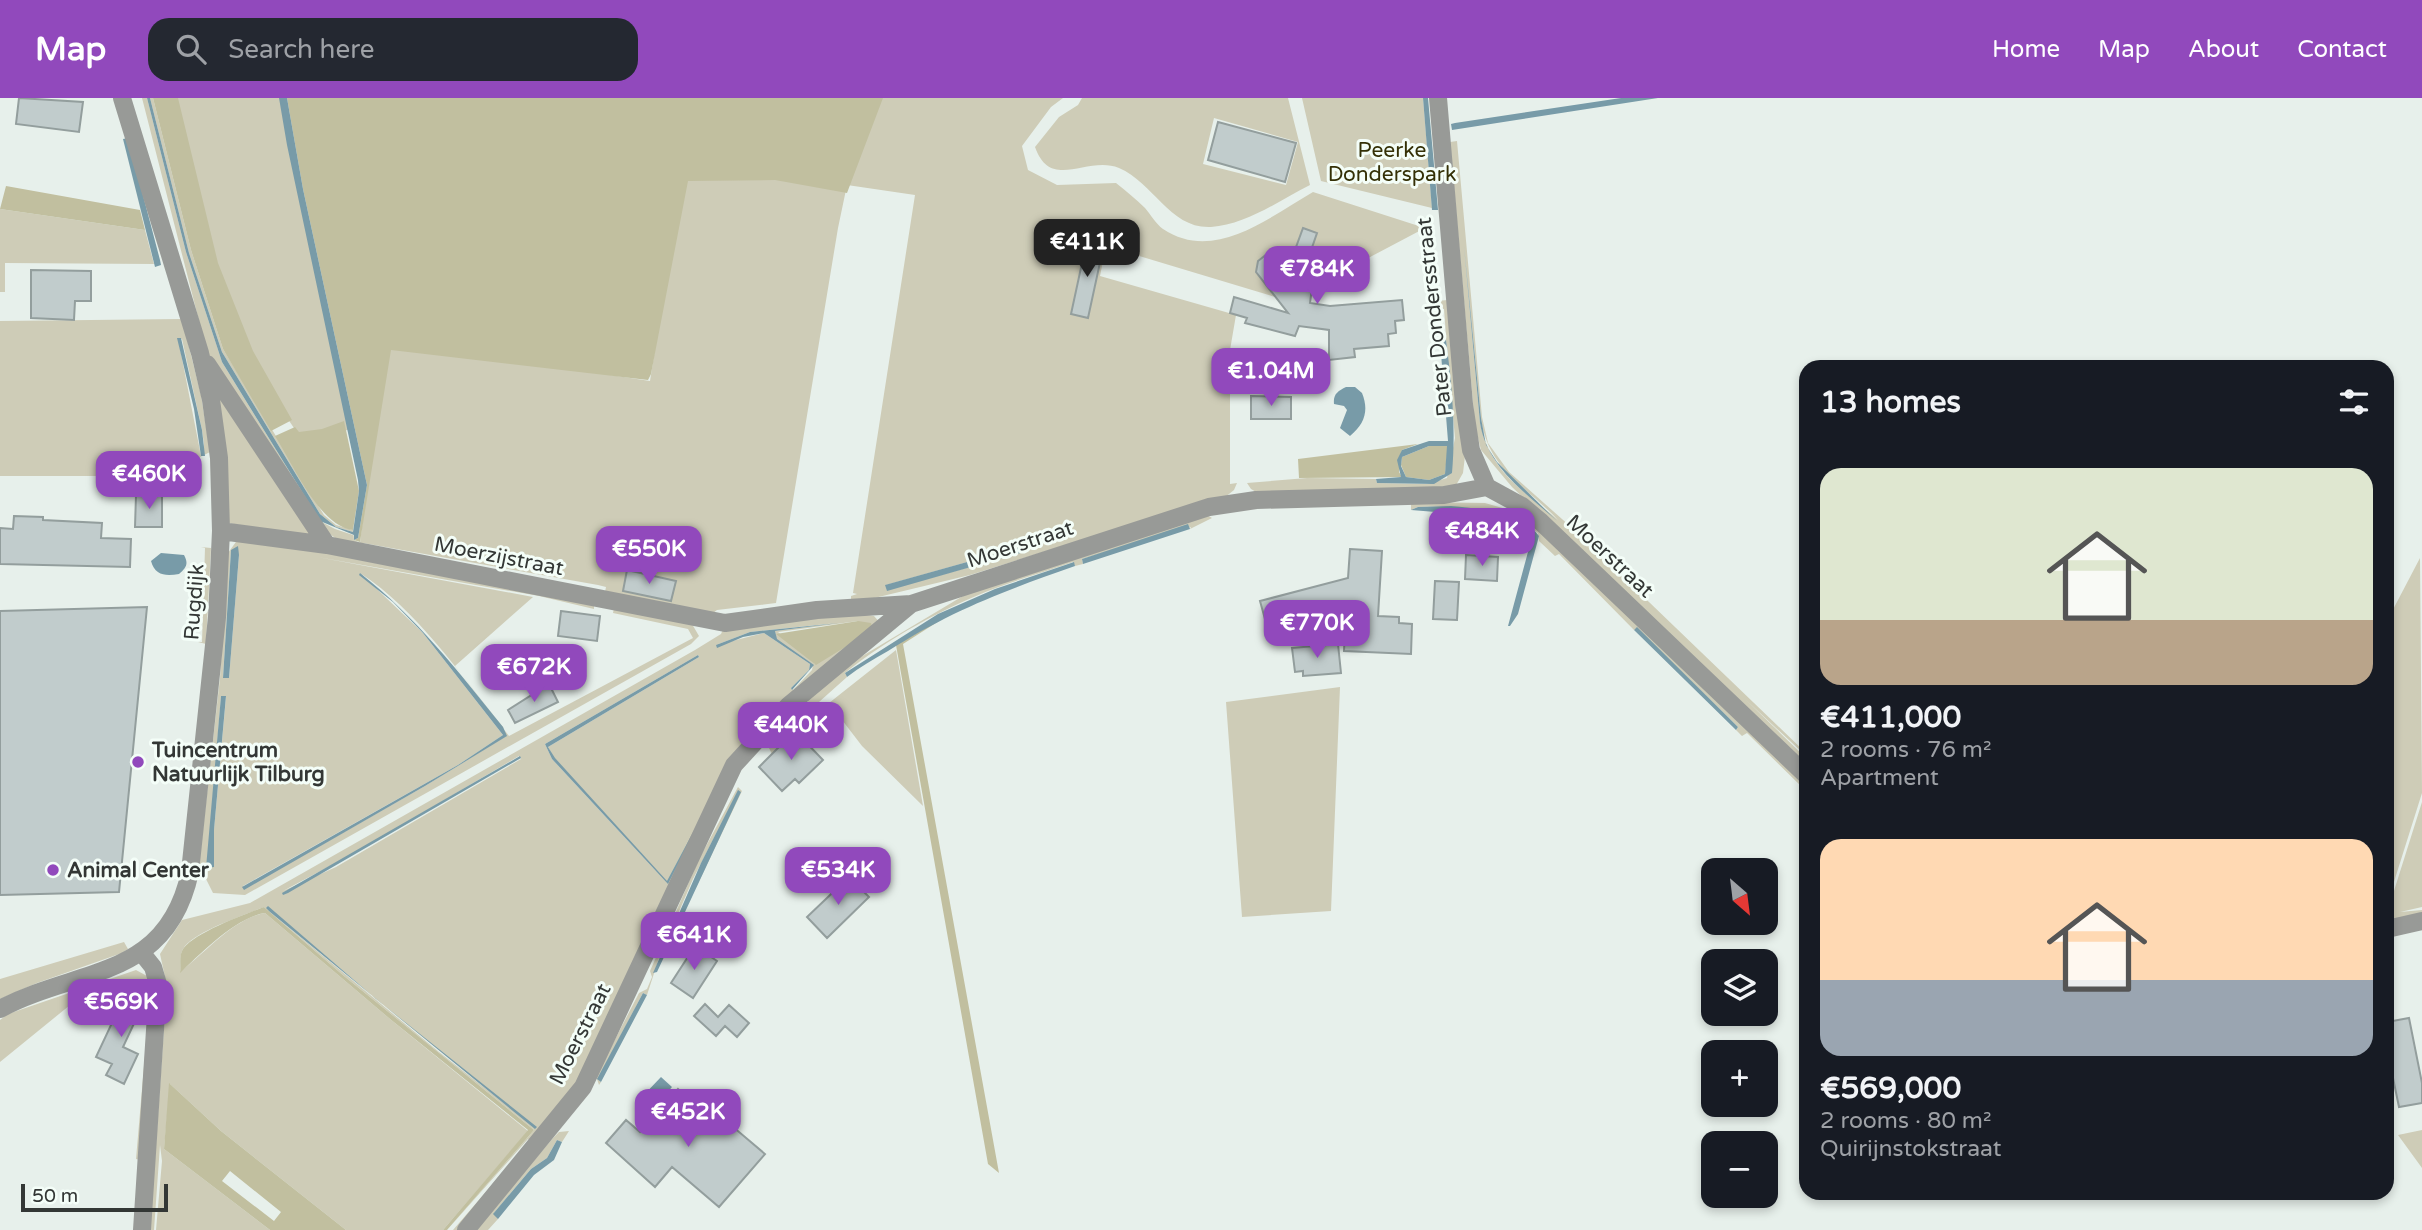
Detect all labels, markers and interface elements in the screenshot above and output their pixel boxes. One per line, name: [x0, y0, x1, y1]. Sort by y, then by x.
search box: [148, 18, 638, 81]
text: Map: [35, 30, 106, 69]
icon: search: [172, 30, 210, 68]
text: Search here: [228, 34, 374, 65]
text: Home: [1992, 35, 2060, 64]
text: Map: [2098, 35, 2150, 64]
text: About: [2188, 35, 2259, 64]
text: Contact: [2297, 35, 2387, 64]
park label: Peerke Donderspark: [1328, 138, 1456, 187]
street label: Pater Dondersstraat: [1412, 216, 1457, 418]
pin: €411K: [1038, 220, 1136, 279]
text: €411K: [1050, 228, 1124, 256]
pin: €784K: [1268, 246, 1366, 306]
text: €784K: [1280, 255, 1354, 283]
pin: €1.04M: [1214, 348, 1328, 408]
text: €1.04M: [1227, 357, 1315, 385]
icon: filters: [2335, 383, 2373, 421]
text: 13 homes: [1820, 384, 1961, 421]
pin: €460K: [100, 452, 198, 511]
text: €460K: [112, 460, 186, 488]
pin: €484K: [1433, 508, 1531, 568]
street label: Moerstraat: [1561, 510, 1658, 603]
icon: home: [2034, 513, 2160, 639]
street label: Moerstraat: [964, 516, 1076, 573]
text: €484K: [1445, 517, 1519, 545]
pin: €550K: [600, 526, 698, 586]
street label: Moerzijstraat: [432, 532, 566, 581]
text: €550K: [612, 535, 686, 563]
street label: Rugdijk: [179, 563, 210, 641]
pin: €770K: [1268, 601, 1366, 660]
text: €770K: [1280, 609, 1354, 637]
pin: €672K: [485, 644, 583, 704]
text: €672K: [497, 653, 571, 681]
text: €411,000: [1820, 699, 1961, 736]
pin: €440K: [742, 702, 840, 762]
text: €440K: [754, 711, 828, 739]
text: 2 rooms · 76 m²: [1820, 736, 1991, 764]
place label: Tuincentrum Natuurlijk Tilburg: [151, 738, 325, 787]
marker: Tuincentrum Natuurlijk Tilburg: [130, 754, 146, 770]
text: Apartment: [1820, 764, 1939, 792]
pin: €534K: [789, 848, 887, 907]
text: €534K: [801, 856, 875, 884]
place label: Animal Center: [67, 858, 210, 883]
north arrow: [1701, 858, 1778, 934]
map controls: [1701, 858, 1778, 1208]
marker: Animal Center: [45, 862, 61, 878]
icon: home: [2034, 884, 2160, 1010]
pin: €641K: [645, 912, 743, 972]
text: €641K: [657, 921, 731, 949]
button: layers: [1701, 949, 1778, 1026]
pin: €569K: [72, 979, 170, 1039]
street label: Moerstraat: [544, 979, 617, 1089]
text: €569K: [84, 988, 158, 1016]
button: +: [1701, 1040, 1778, 1117]
text: €569,000: [1820, 1070, 1961, 1107]
pin: €452K: [639, 1090, 737, 1149]
text: €452K: [651, 1098, 725, 1126]
text: 2 rooms · 80 m²: [1820, 1107, 1991, 1135]
button: −: [1701, 1131, 1778, 1208]
text: Quirijnstokstraat: [1820, 1135, 2002, 1163]
scale bar: [21, 1181, 168, 1213]
text: 50 m: [32, 1185, 78, 1207]

